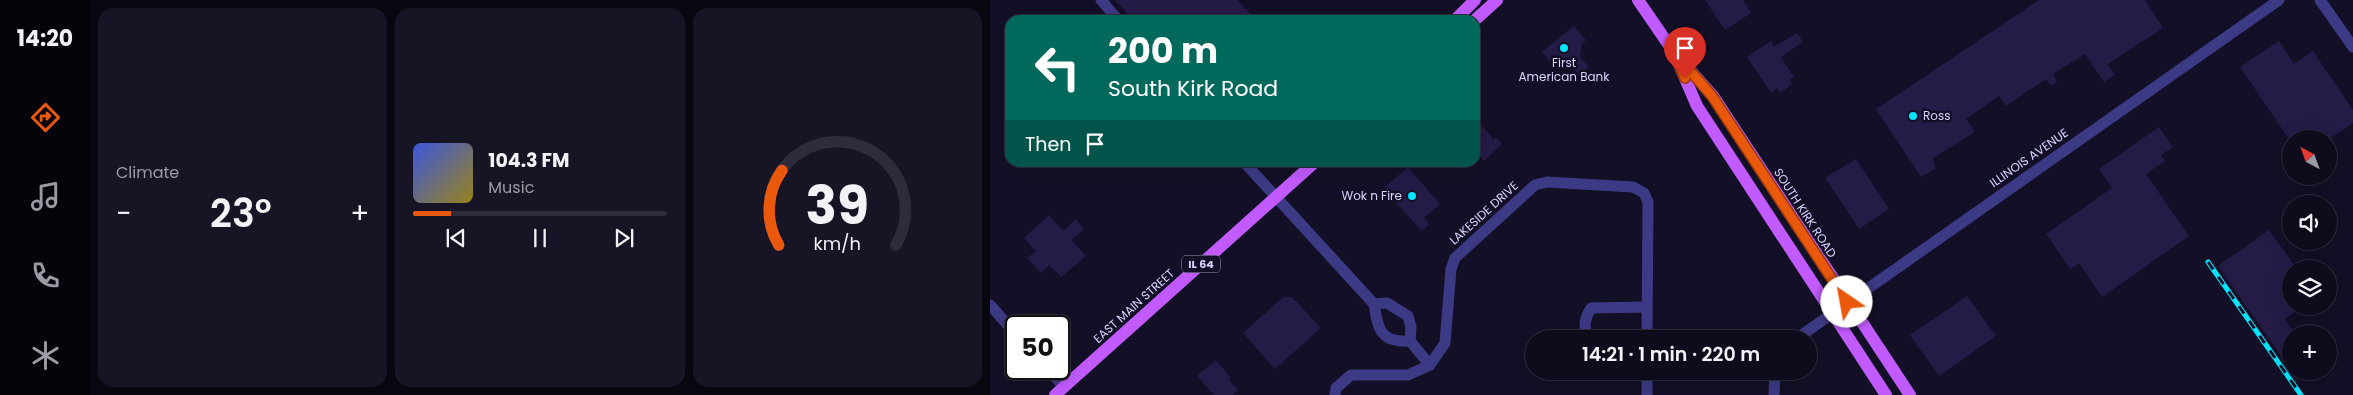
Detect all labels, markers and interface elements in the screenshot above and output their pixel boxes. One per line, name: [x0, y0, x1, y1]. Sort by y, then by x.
text: 14:20: [17, 23, 73, 54]
text: 200 m: [1108, 26, 1218, 75]
pin: [1664, 27, 1706, 78]
icon: arrive: [1671, 34, 1699, 62]
icon: left: [1025, 35, 1090, 100]
marker: First American Bank: [1558, 42, 1570, 54]
place label: First American Bank: [1519, 54, 1610, 85]
text: South Kirk Road: [1108, 73, 1278, 104]
icon: directions: [28, 100, 63, 135]
place label: Ross: [1923, 107, 1951, 124]
marker: Ross: [1907, 110, 1919, 122]
street label: ILLINOIS AVENUE: [1986, 124, 2071, 191]
icon: arrive: [1081, 130, 1109, 158]
north arrow: [2282, 130, 2338, 185]
map controls: [2282, 130, 2337, 380]
text: Then: [1025, 131, 1071, 158]
text: 104.3 FM: [488, 147, 569, 174]
text: Climate: [116, 161, 179, 184]
street label: SOUTH KIRK ROAD: [1770, 165, 1841, 261]
text: 39: [806, 169, 869, 242]
text: Music: [488, 176, 534, 199]
street label: LAKESIDE DRIVE: [1445, 177, 1522, 248]
icon: music: [28, 179, 63, 214]
text: 23°: [210, 187, 272, 240]
place label: Wok n Fire: [1341, 187, 1402, 204]
marker: Wok n Fire: [1406, 190, 1418, 202]
text: −: [116, 194, 131, 233]
text: +: [350, 194, 369, 233]
button: sound: [2282, 195, 2337, 250]
icon: previous: [442, 224, 470, 252]
icon: pause: [526, 224, 554, 252]
icon: next: [610, 224, 638, 252]
text: km/h: [814, 231, 861, 256]
road number: IL 64: [1182, 255, 1220, 272]
icon: phone: [28, 258, 63, 293]
button: layers: [2282, 260, 2337, 315]
street label: EAST MAIN STREET: [1089, 264, 1178, 347]
position arrow: [1820, 275, 1872, 327]
speed limit sign: 50: [1005, 315, 1070, 380]
button: +: [2282, 325, 2337, 380]
icon: climate: [28, 338, 63, 373]
text: 14:21 · 1 min · 220 m: [1582, 341, 1760, 368]

